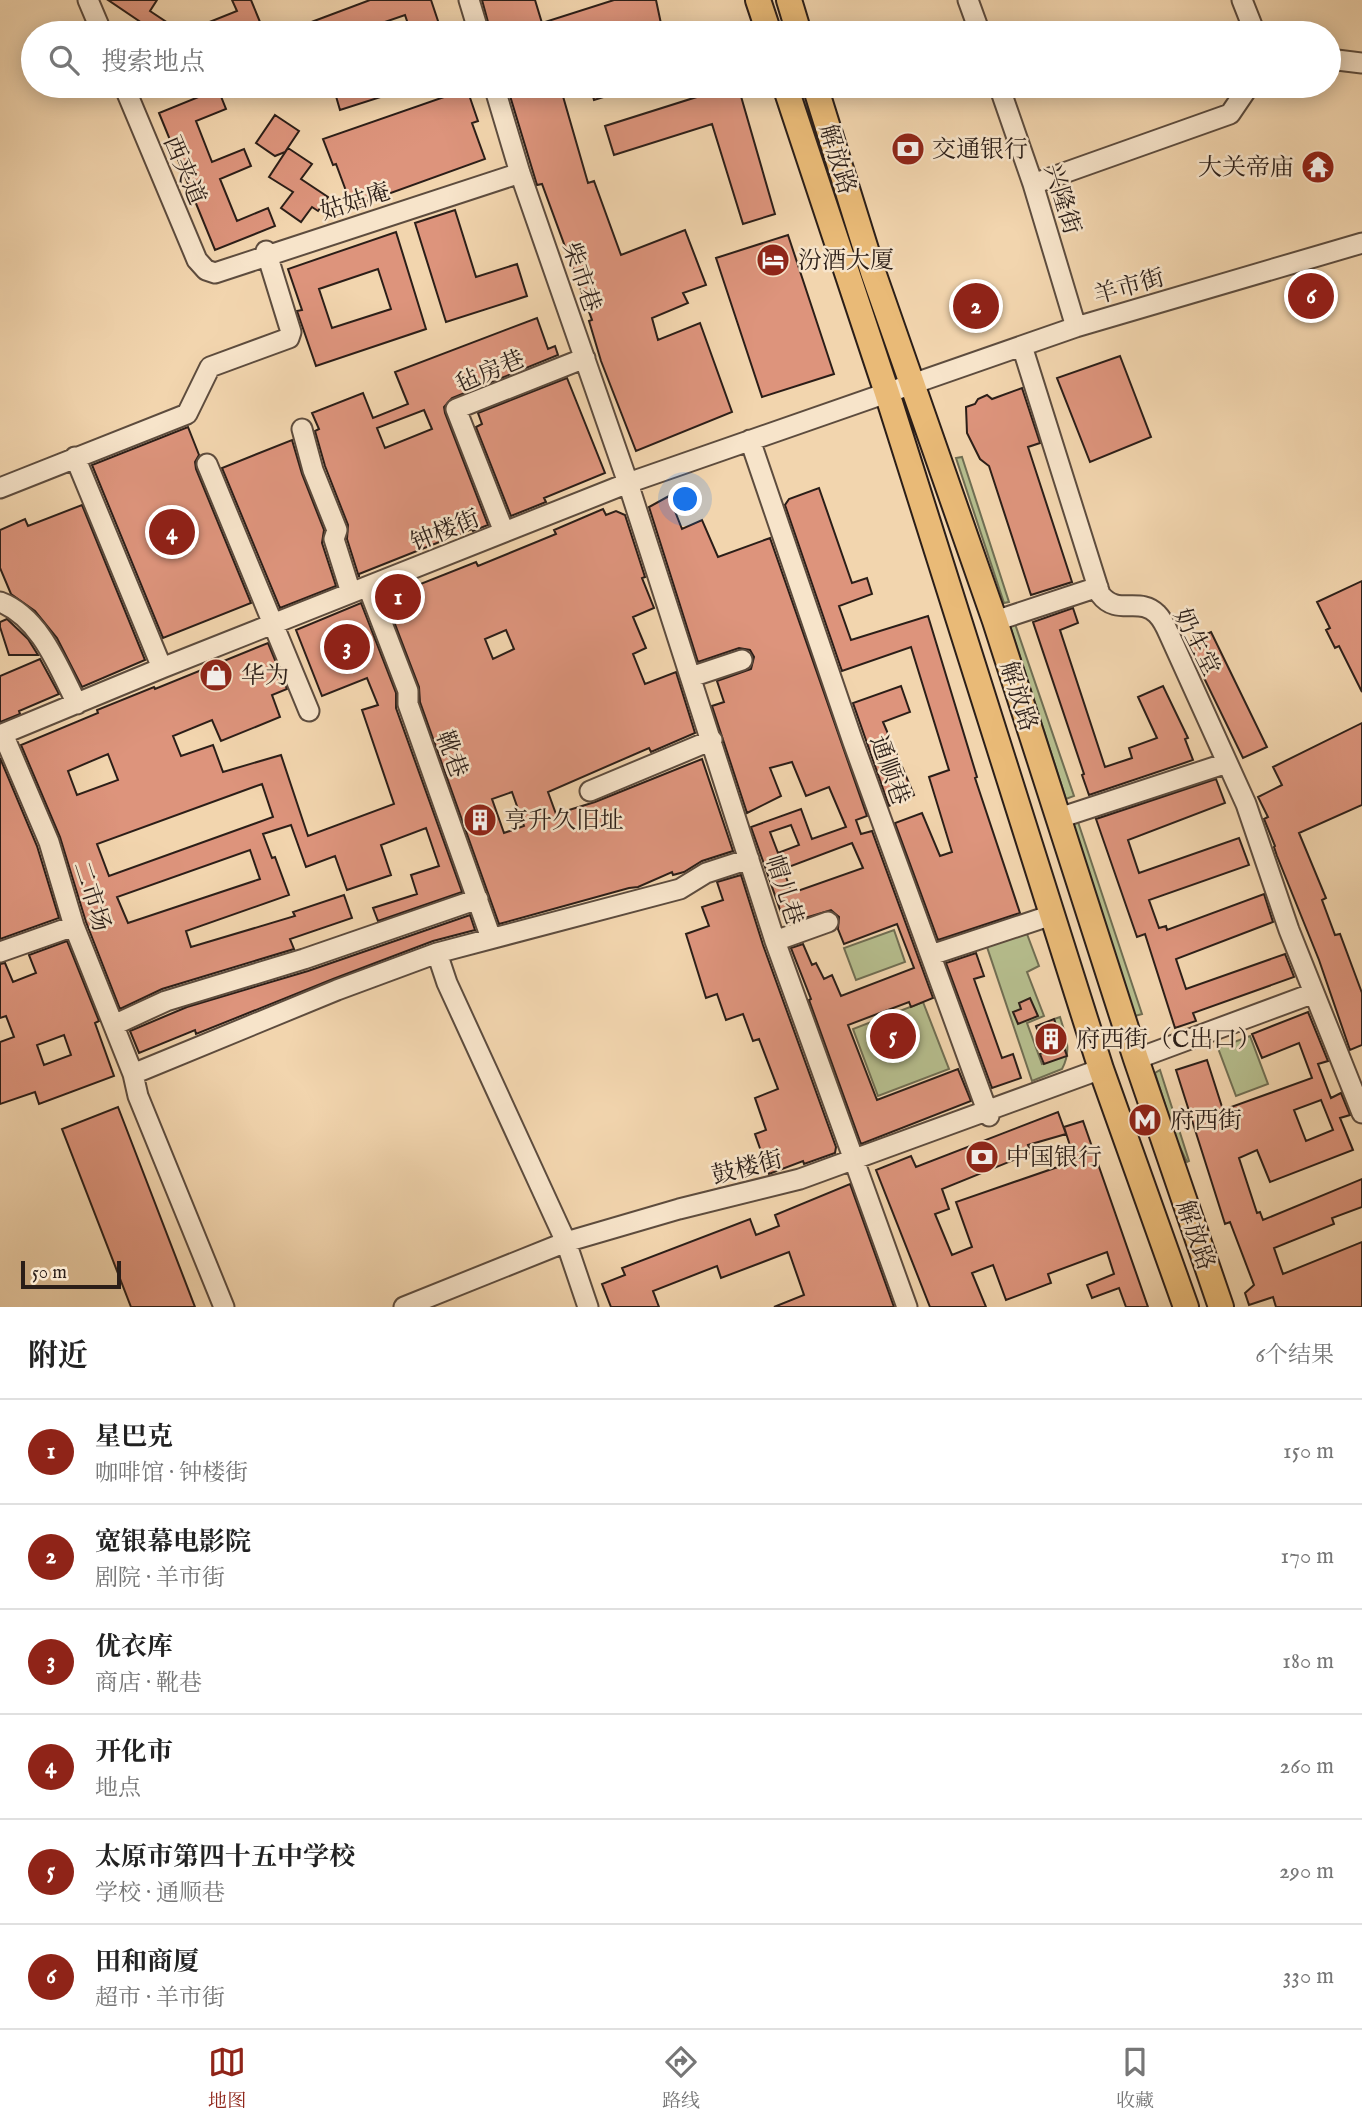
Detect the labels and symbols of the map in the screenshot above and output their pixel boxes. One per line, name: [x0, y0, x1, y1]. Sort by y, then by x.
street label: 解放路: [811, 120, 862, 198]
bank icon: 交通银行: [889, 130, 927, 168]
street label: 西夹道: [155, 131, 212, 210]
place label: 交通银行: [932, 135, 1028, 166]
temple icon: 大关帝庙: [1299, 148, 1337, 186]
place label: 大关帝庙: [1198, 153, 1294, 184]
street label: 兴隆街: [1036, 160, 1087, 238]
street label: 姑姑庵: [316, 177, 394, 228]
street label: 柴市巷: [554, 238, 607, 317]
hotel icon: 汾酒大厦: [754, 241, 792, 279]
place label: 汾酒大厦: [798, 246, 894, 277]
street label: 羊市街: [1091, 263, 1168, 312]
pin: 6: [1288, 270, 1334, 322]
pin: 2: [953, 280, 999, 332]
street label: 毡房巷: [451, 344, 530, 401]
your location: [668, 482, 702, 516]
street label: 钟楼街: [406, 504, 485, 559]
pin: 4: [149, 506, 195, 558]
pin: 1: [375, 571, 421, 623]
street label: 奶生堂: [1166, 604, 1226, 682]
pin: 3: [324, 621, 370, 673]
shop icon: 华为: [197, 656, 235, 694]
street label: 解放路: [992, 657, 1043, 735]
place label: 华为: [241, 661, 289, 692]
street label: 靴巷: [428, 727, 473, 782]
street label: 通顺巷: [862, 731, 915, 810]
building icon: 亨升久旧址: [461, 801, 499, 839]
place label: 亨升久旧址: [504, 806, 624, 837]
street label: 帽儿巷: [758, 851, 809, 929]
street label: 二市场: [65, 857, 116, 935]
pin: 5: [870, 1010, 916, 1062]
building icon: 府西街（C出口）: [1032, 1020, 1070, 1058]
place label: 府西街（C出口）: [1076, 1025, 1261, 1056]
metro station icon: 府西街: [1126, 1101, 1164, 1139]
place label: 府西街: [1170, 1106, 1242, 1137]
bank icon: 中国银行: [963, 1138, 1001, 1176]
place label: 中国银行: [1006, 1143, 1102, 1174]
street label: 鼓楼街: [709, 1145, 786, 1192]
street label: 解放路: [1168, 1196, 1221, 1275]
scale bar: [21, 1258, 121, 1290]

